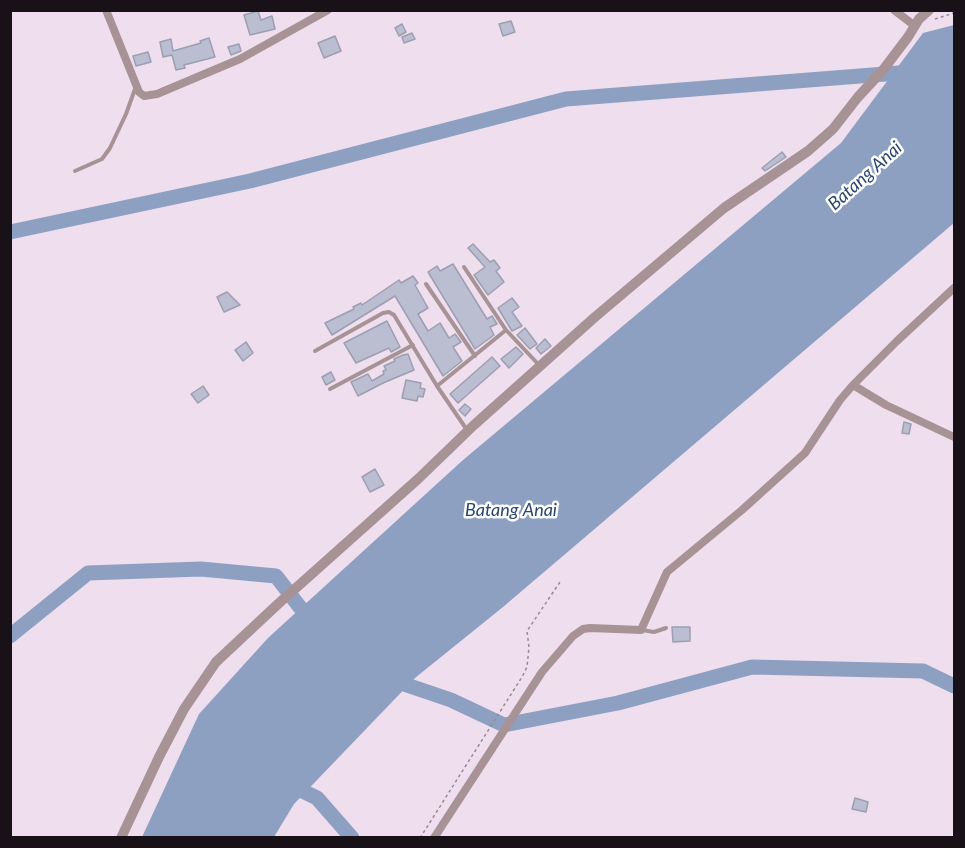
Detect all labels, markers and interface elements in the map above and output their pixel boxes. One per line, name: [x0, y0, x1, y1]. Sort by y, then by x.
water label: Batang Anai: [824, 137, 906, 215]
water label: Batang Anai: [465, 499, 557, 521]

